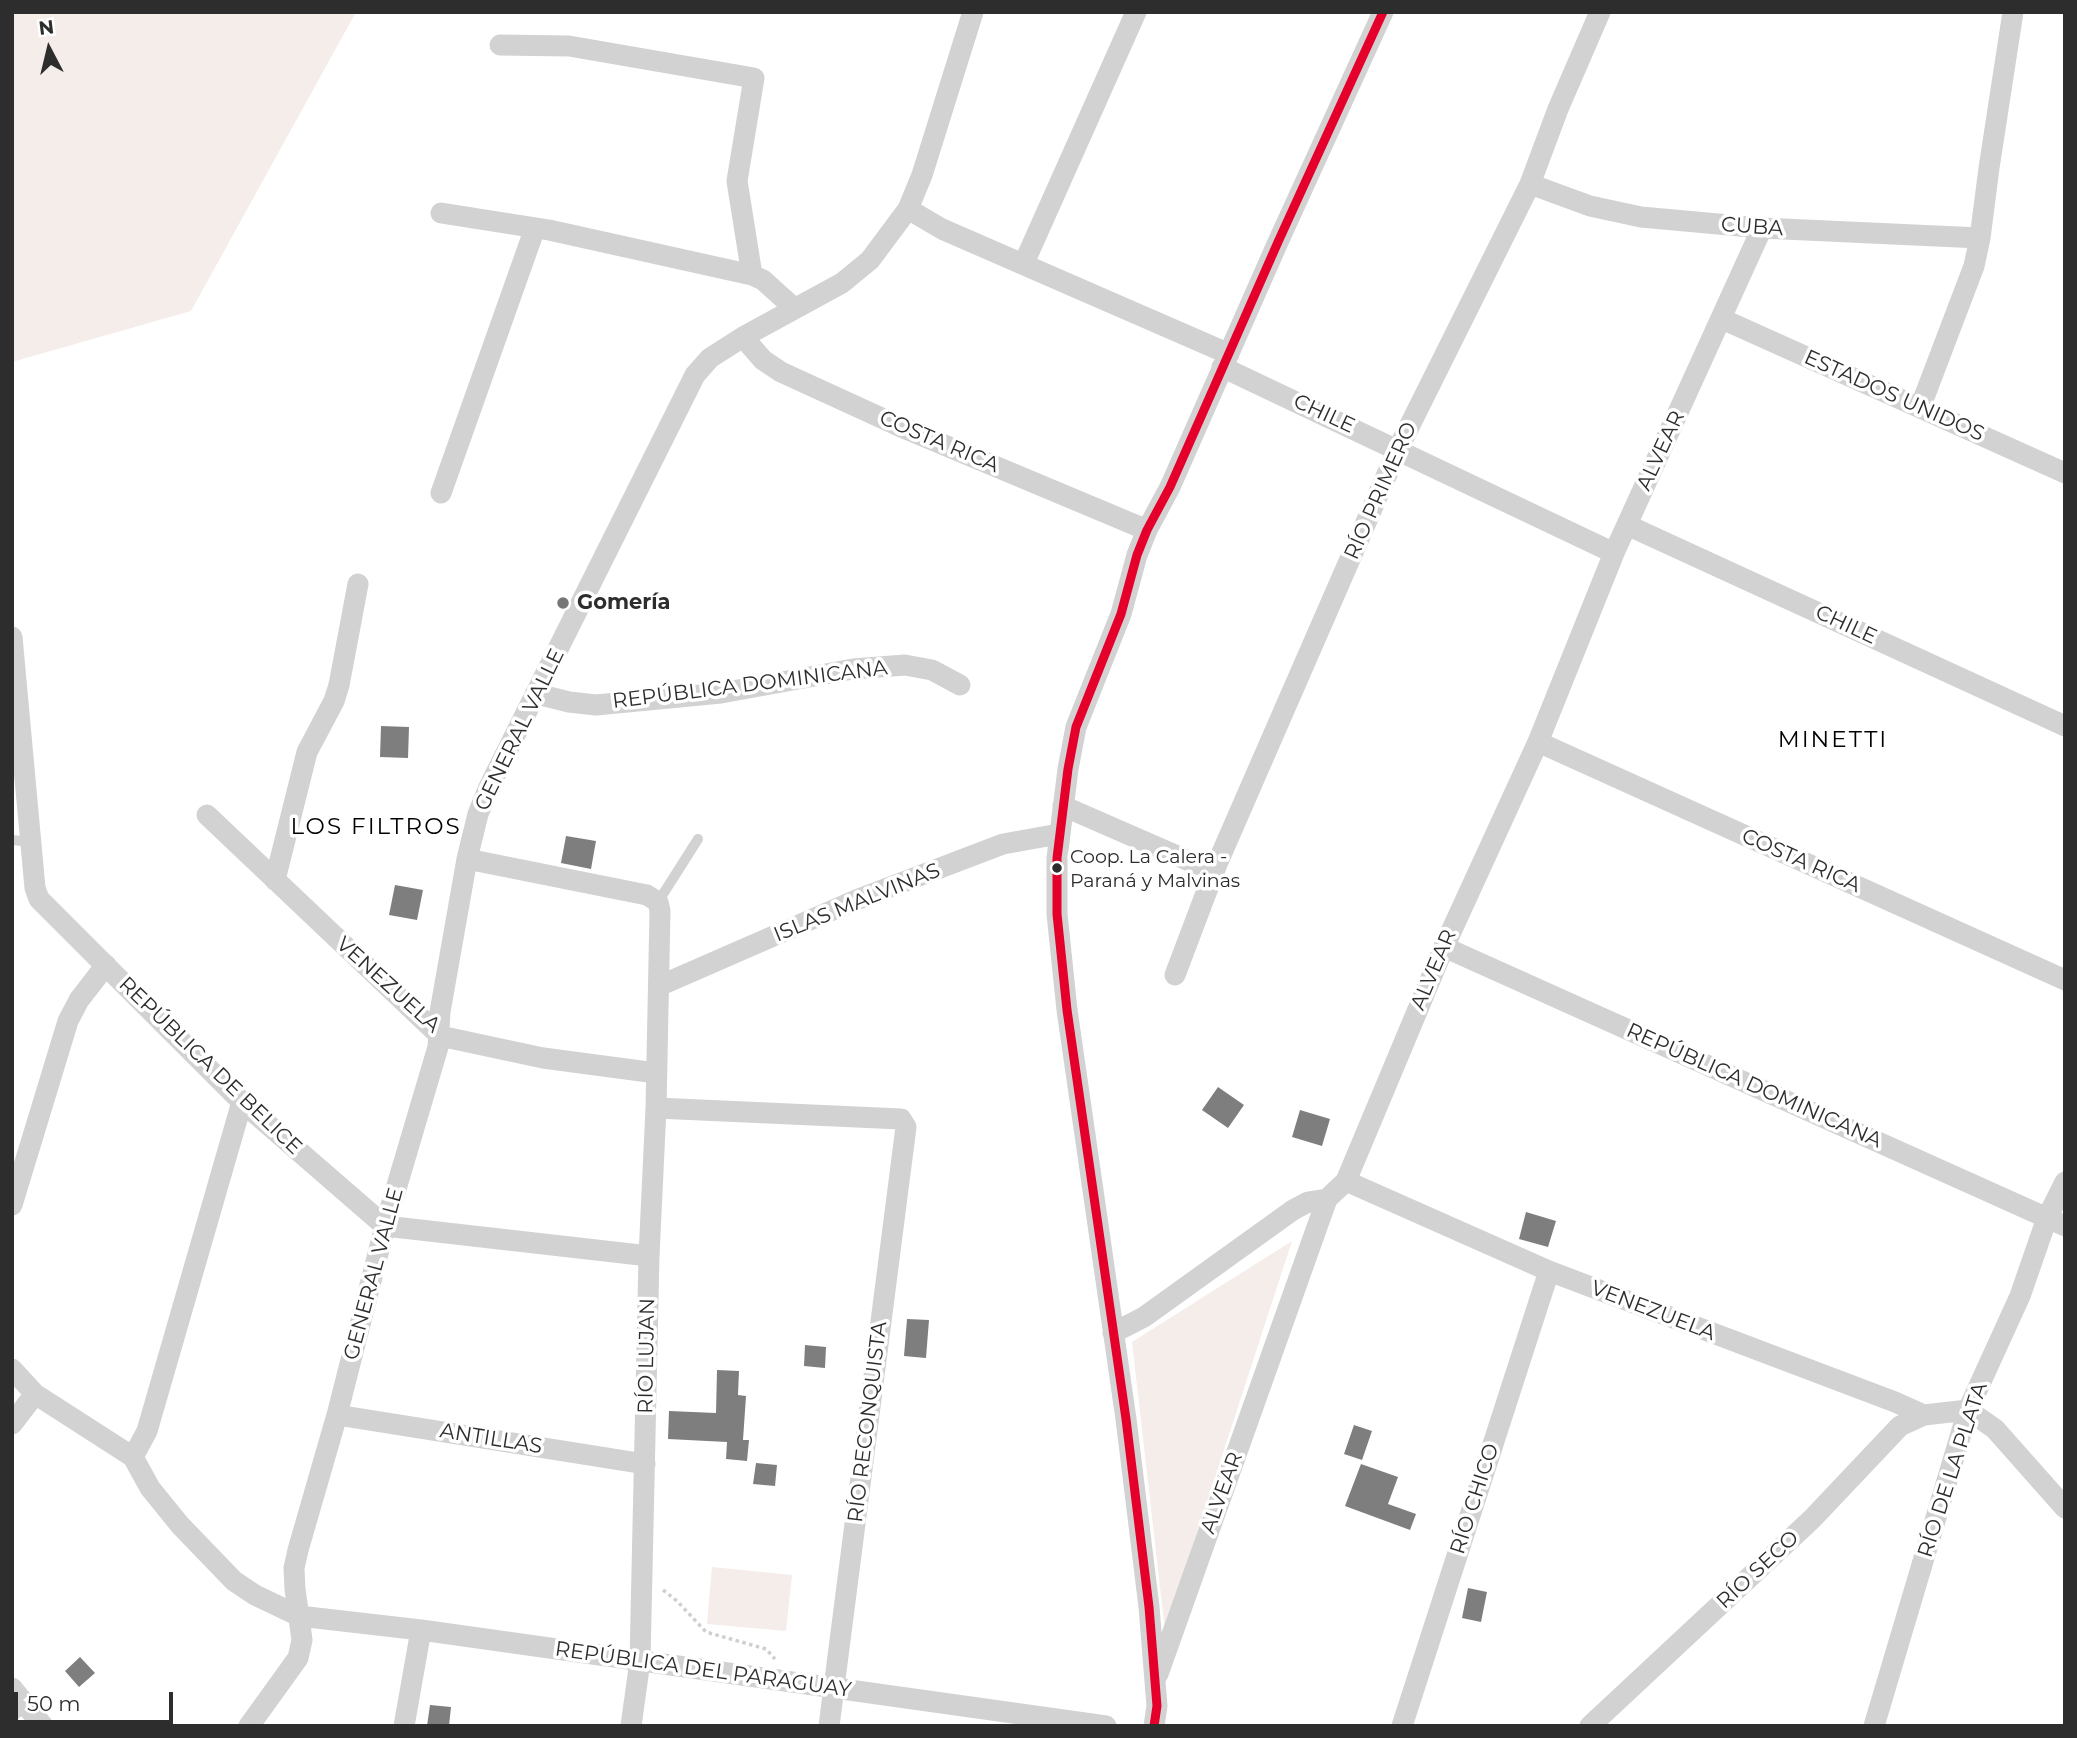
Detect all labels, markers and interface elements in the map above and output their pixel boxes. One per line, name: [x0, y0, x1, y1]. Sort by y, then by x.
north arrow: [14, 14, 84, 84]
text: N: [37, 15, 55, 40]
street label: CUBA: [1720, 212, 1784, 242]
street label: ESTADOS UNIDOS: [1800, 345, 1988, 447]
street label: CHILE: [1289, 389, 1359, 439]
street label: COSTA RICA: [875, 406, 1003, 478]
street label: ALVEAR: [1632, 407, 1690, 495]
street label: RÍO PRIMERO: [1339, 418, 1423, 564]
place label: Gomería: [577, 590, 671, 616]
marker: Gomería: [555, 595, 571, 611]
street label: CHILE: [1811, 600, 1881, 650]
street label: GENERAL VALLE: [470, 645, 570, 815]
street label: REPÚBLICA DOMINICANA: [611, 656, 889, 714]
district label: MINETTI: [1779, 726, 1887, 754]
district label: LOS FILTROS: [292, 813, 460, 841]
street label: COSTA RICA: [1738, 824, 1864, 898]
place label: Coop. La Calera - Paraná y Malvinas: [1070, 846, 1240, 890]
street label: ISLAS MALVINAS: [770, 858, 944, 948]
marker: Coop. La Calera - Paraná y Malvinas: [1050, 861, 1064, 875]
street label: ALVEAR: [1406, 926, 1462, 1014]
street label: VENEZUELA: [331, 932, 445, 1038]
street label: REPÚBLICA DE BELICE: [113, 972, 307, 1160]
street label: REPÚBLICA DOMINICANA: [1622, 1018, 1886, 1154]
street label: GENERAL VALLE: [339, 1185, 409, 1363]
street label: VENEZUELA: [1587, 1276, 1719, 1346]
street label: RÍO LUJAN: [633, 1298, 661, 1414]
street label: RÍO RECONQUISTA: [843, 1320, 893, 1524]
street label: RÍO DE LA PLATA: [1913, 1379, 1993, 1561]
street label: ANTILLAS: [438, 1418, 544, 1460]
street label: RÍO CHICO: [1445, 1441, 1505, 1557]
street label: ALVEAR: [1196, 1449, 1248, 1537]
street label: RÍO SECO: [1712, 1526, 1804, 1614]
street label: REPÚBLICA DEL PARAGUAY: [553, 1637, 853, 1703]
scale bar: [18, 1678, 177, 1722]
text: 50 m: [27, 1691, 81, 1716]

